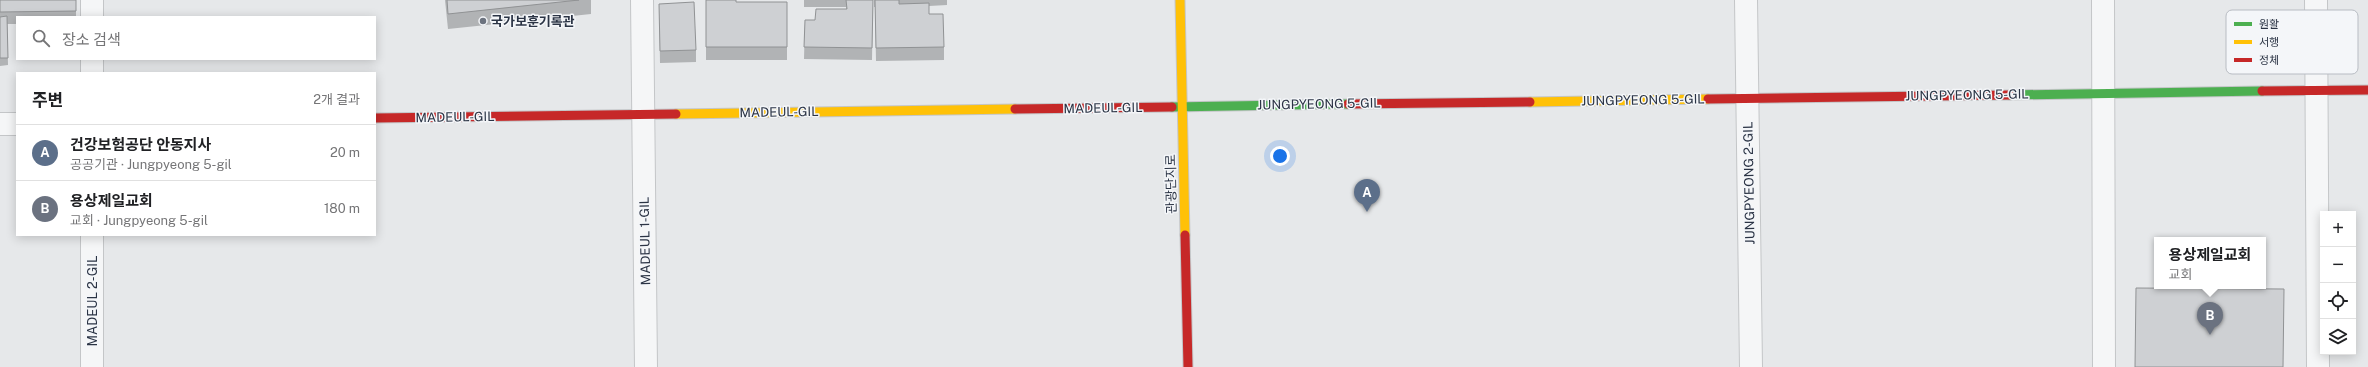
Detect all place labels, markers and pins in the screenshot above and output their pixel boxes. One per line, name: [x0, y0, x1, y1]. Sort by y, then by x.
place label: 국가보훈기록관: [491, 14, 575, 29]
marker: 국가보훈기록관: [478, 16, 488, 26]
pin: A: [1354, 179, 1380, 212]
pin: B: [2197, 302, 2223, 335]

